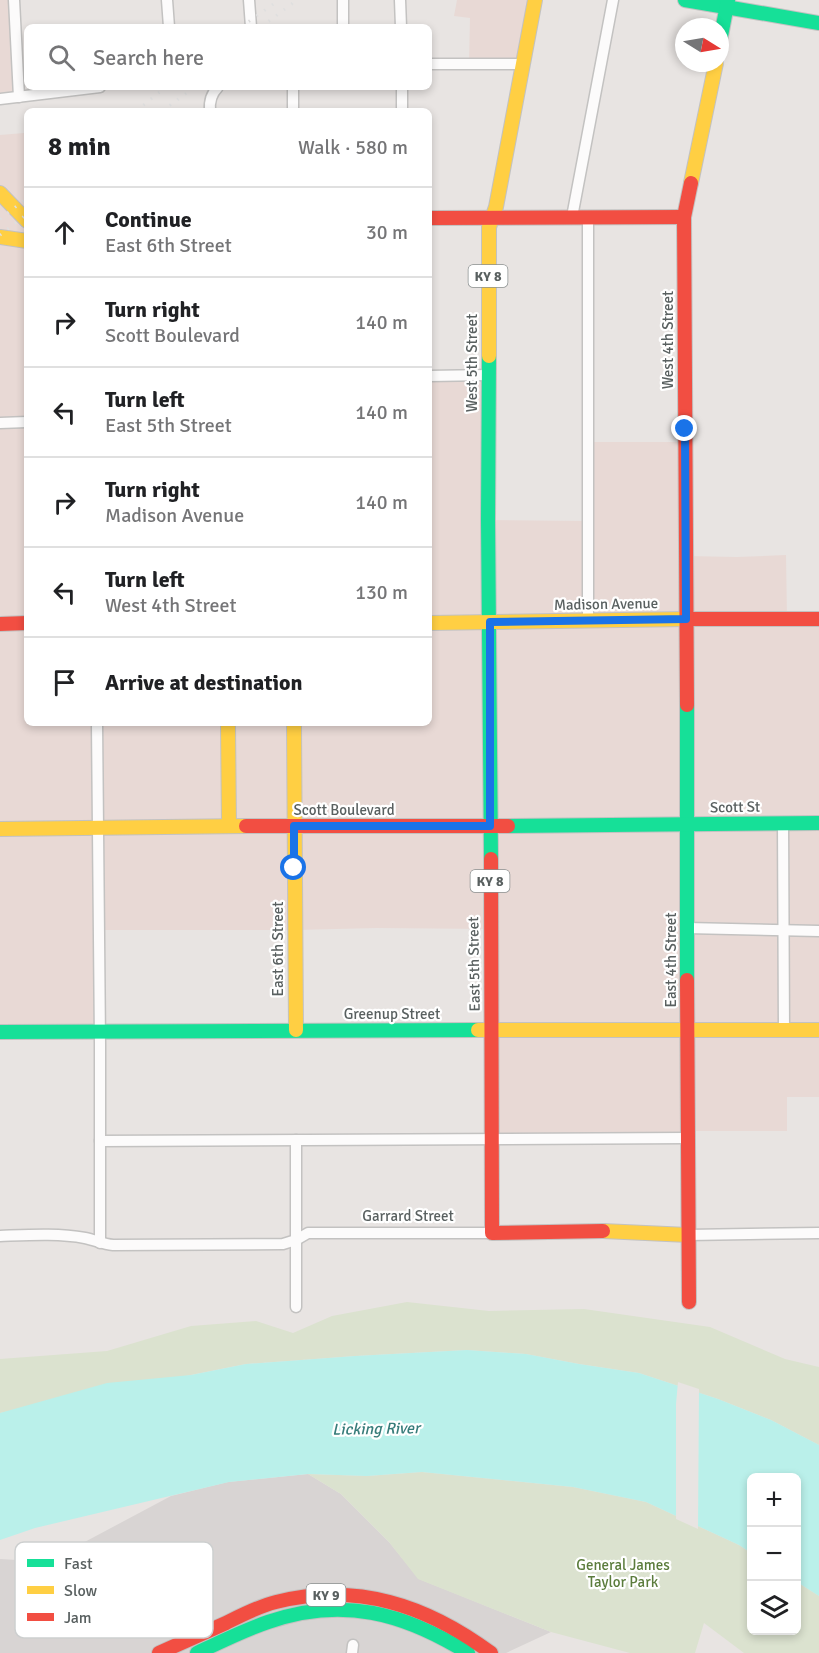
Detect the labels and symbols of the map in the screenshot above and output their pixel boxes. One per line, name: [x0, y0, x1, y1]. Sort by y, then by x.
north arrow: [675, 18, 729, 72]
road number: KY 8: [468, 265, 508, 287]
street label: West 4th Street: [659, 291, 677, 389]
street label: West 5th Street: [463, 314, 481, 412]
route end: [671, 415, 697, 441]
street label: Madison Avenue: [554, 594, 658, 614]
street label: Scott St: [710, 798, 760, 816]
street label: Scott Boulevard: [293, 801, 395, 819]
route start: [280, 854, 306, 880]
road number: KY 8: [470, 870, 510, 892]
street label: East 6th Street: [269, 902, 287, 997]
street label: East 4th Street: [662, 913, 680, 1008]
street label: East 5th Street: [464, 916, 484, 1012]
street label: Greenup Street: [344, 1005, 440, 1023]
street label: Garrard Street: [362, 1207, 454, 1225]
water label: Licking River: [332, 1418, 422, 1440]
legend: [15, 1542, 213, 1638]
text: Fast: [64, 1554, 93, 1574]
park label: General James Taylor Park: [576, 1556, 670, 1591]
text: Slow: [64, 1581, 98, 1601]
road number: KY 9: [306, 1584, 346, 1606]
text: Jam: [64, 1608, 92, 1628]

